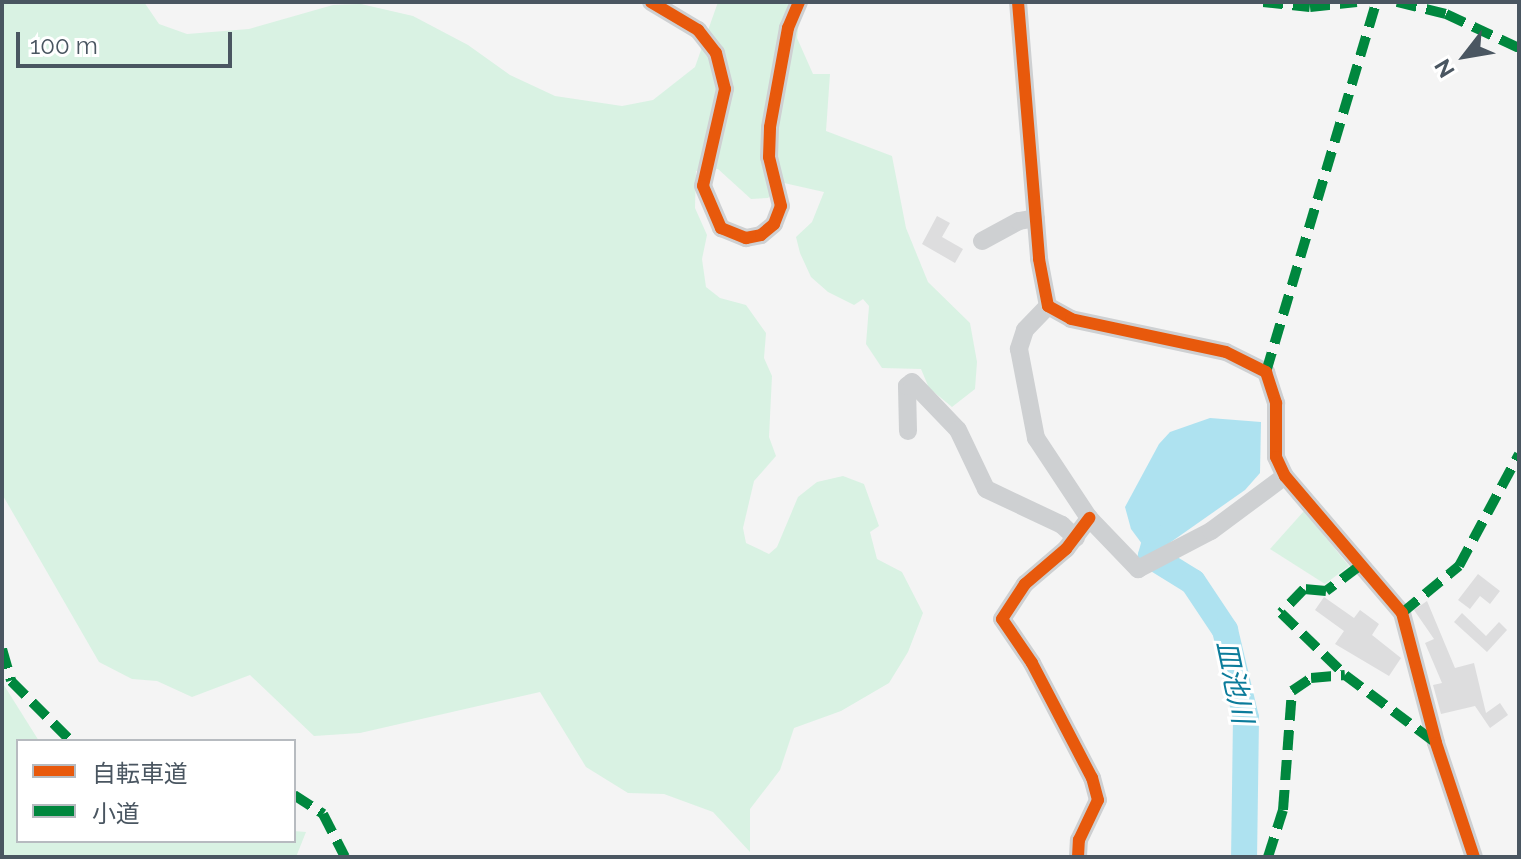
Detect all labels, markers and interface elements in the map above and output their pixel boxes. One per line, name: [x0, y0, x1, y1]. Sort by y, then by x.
scale bar: [20, 16, 236, 66]
north arrow: [1425, 16, 1505, 96]
text: 100 m: [30, 31, 98, 60]
text: N: [1429, 54, 1460, 82]
water label: 皿池川: [1209, 637, 1259, 727]
legend: [16, 739, 296, 843]
text: 自転車道: [92, 759, 188, 788]
text: 小道: [92, 799, 140, 828]

